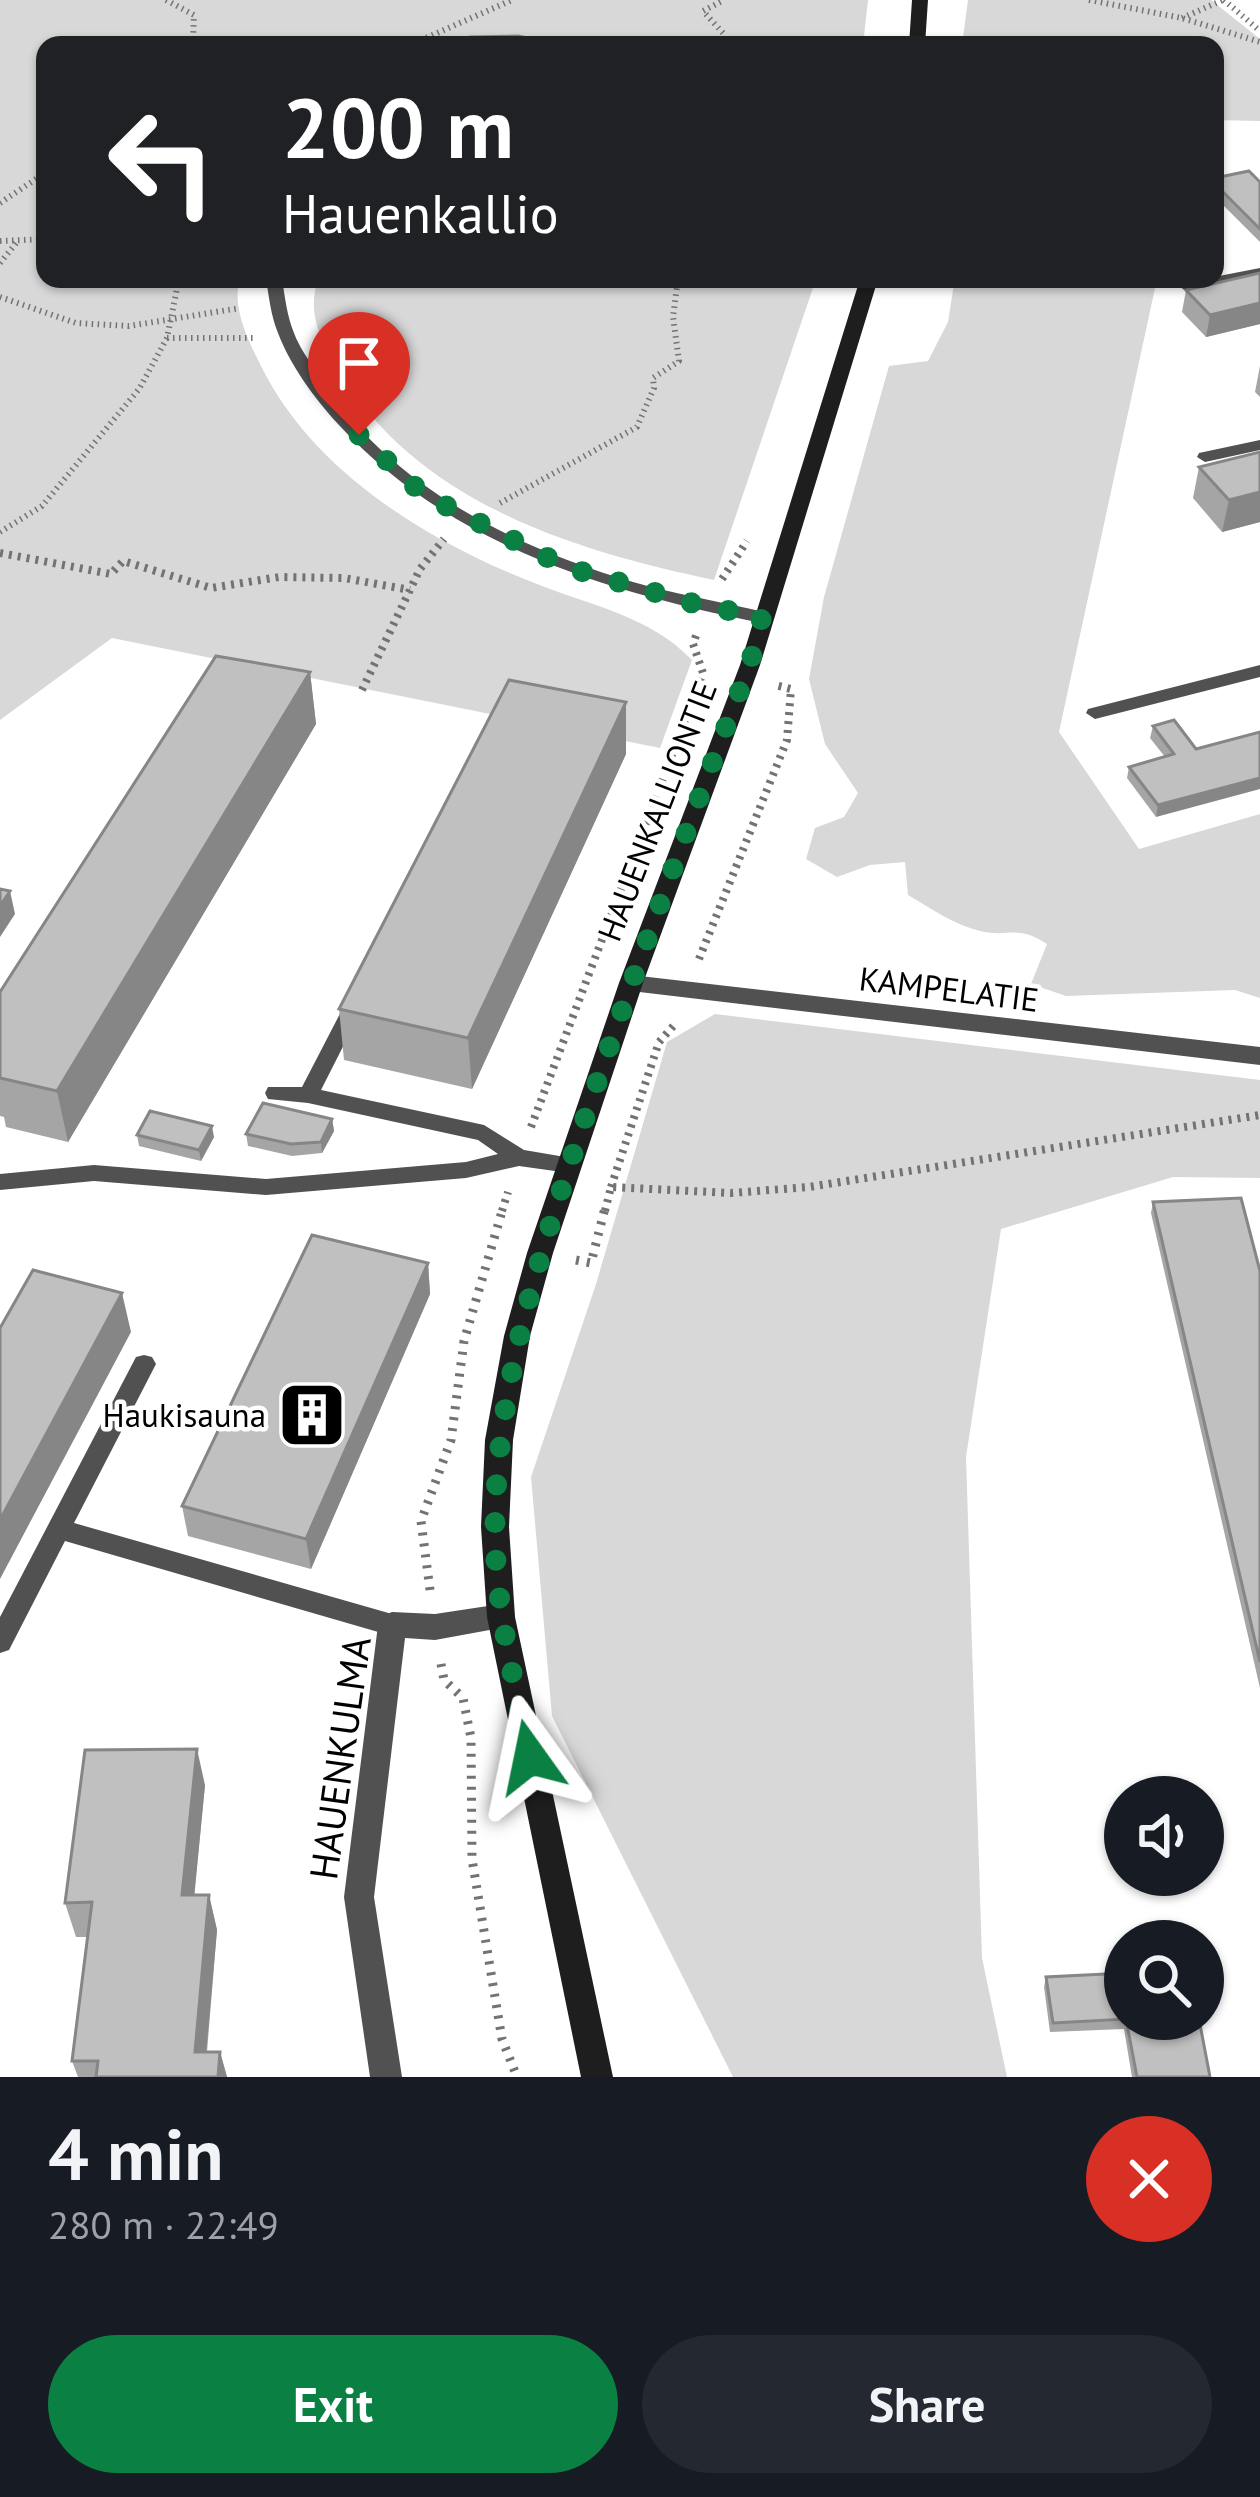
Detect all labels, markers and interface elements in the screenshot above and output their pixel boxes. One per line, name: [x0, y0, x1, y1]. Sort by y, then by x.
text: 200 m: [282, 72, 514, 181]
icon: left: [84, 84, 240, 240]
text: Hauenkallio: [282, 178, 559, 248]
pin: [308, 312, 410, 435]
icon: arrive: [326, 330, 392, 396]
street label: HAUENKALLIONTIE: [587, 675, 726, 947]
street label: KAMPELATIE: [857, 956, 1041, 1021]
building icon: Haukisauna: [277, 1380, 347, 1450]
place label: Haukisauna: [103, 1393, 266, 1436]
street label: HAUENKULMA: [297, 1633, 382, 1883]
position arrow: [467, 1694, 593, 1820]
map controls: [1104, 1776, 1224, 2040]
button: sound: [1104, 1776, 1224, 1896]
button: search: [1104, 1920, 1224, 2040]
text: 4 min: [48, 2107, 224, 2200]
button: close: [1086, 2116, 1212, 2242]
text: 280 m · 22:49: [48, 2199, 279, 2250]
button: Exit: [48, 2335, 618, 2473]
button: Share: [642, 2335, 1212, 2473]

